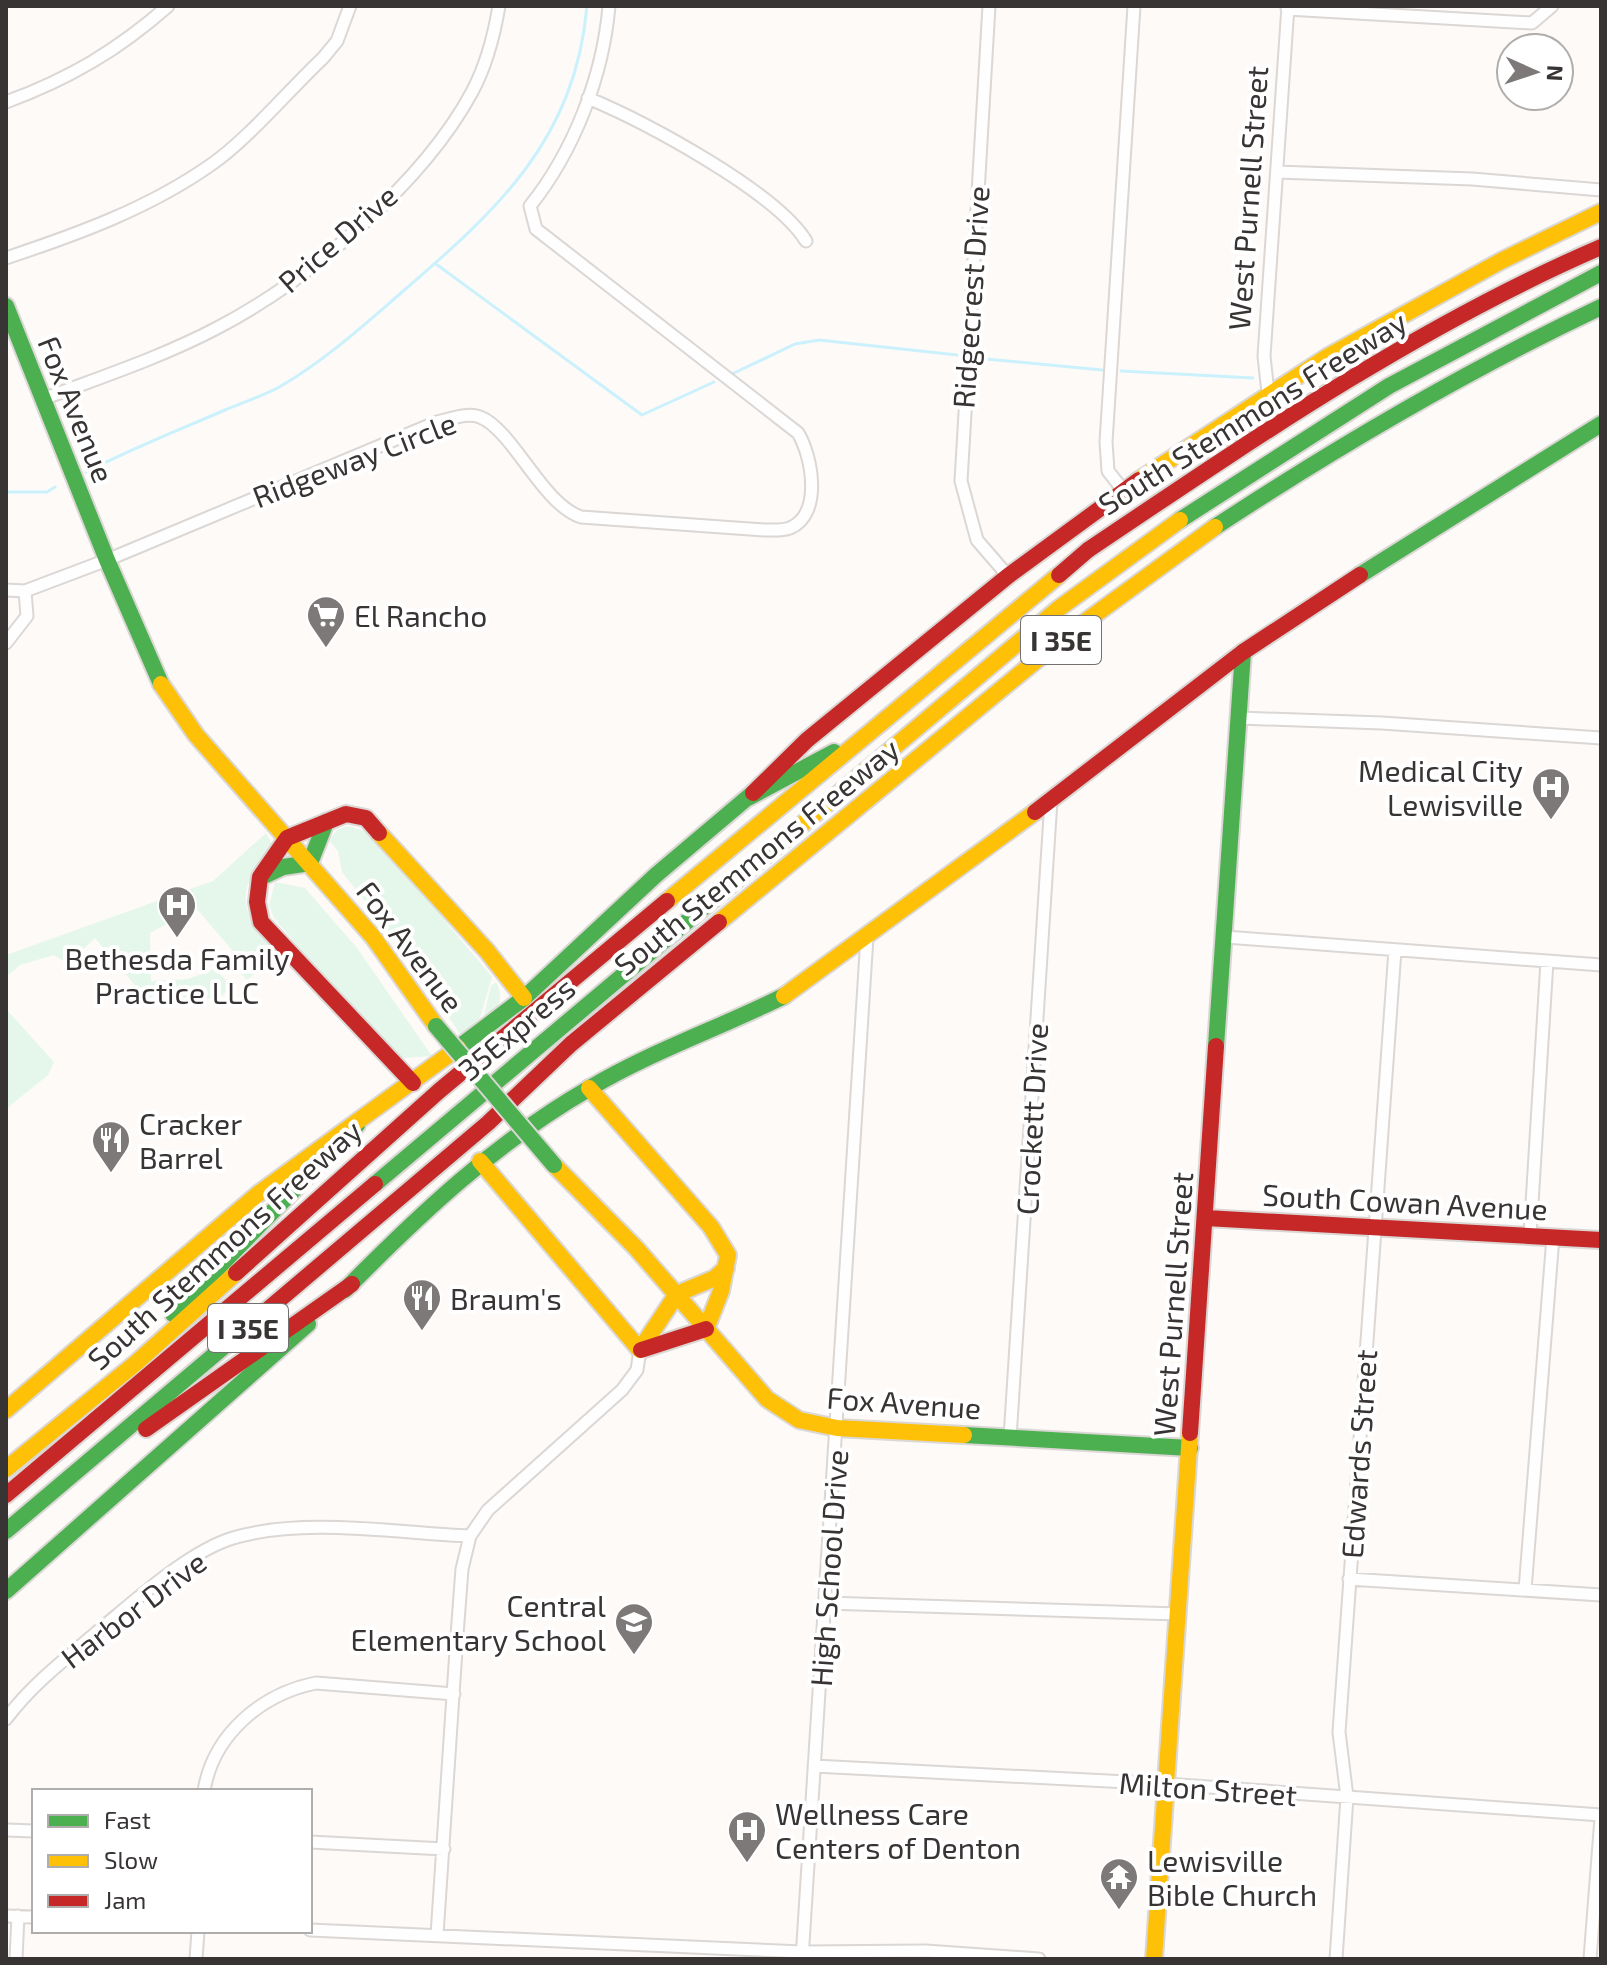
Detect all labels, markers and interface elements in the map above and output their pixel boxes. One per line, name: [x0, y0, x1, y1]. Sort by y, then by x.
north arrow: [1495, 32, 1575, 112]
text: N: [1543, 64, 1569, 82]
street label: West Purnell Street: [1220, 65, 1274, 331]
street label: Price Drive: [270, 177, 404, 299]
street label: Ridgecrest Drive: [944, 185, 996, 409]
street label: South Stemmons Freeway: [1091, 302, 1413, 522]
street label: Fox Avenue: [31, 331, 123, 487]
street label: Ridgeway Circle: [247, 404, 461, 514]
supermarket icon: El Rancho: [305, 594, 347, 649]
place label: El Rancho: [354, 597, 487, 633]
road number: I 35E: [1021, 616, 1101, 664]
street label: South Stemmons Freeway: [606, 730, 906, 982]
place label: Medical City Lewisville: [1358, 752, 1523, 822]
hospital icon: Medical City Lewisville: [1530, 766, 1572, 821]
street label: Fox Avenue: [350, 873, 472, 1019]
hospital icon: Bethesda Family Practice LLC: [156, 884, 198, 939]
place label: Bethesda Family Practice LLC: [64, 940, 290, 1010]
street label: 35Express: [450, 969, 582, 1087]
street label: Crockett Drive: [1008, 1022, 1054, 1216]
place label: Cracker Barrel: [139, 1105, 242, 1175]
street label: South Stemmons Freeway: [80, 1111, 368, 1377]
restaurant icon: Cracker Barrel: [90, 1119, 132, 1174]
street label: West Purnell Street: [1145, 1171, 1199, 1437]
street label: South Cowan Avenue: [1261, 1176, 1549, 1226]
restaurant icon: Braum's: [401, 1277, 443, 1332]
place label: Braum's: [450, 1280, 562, 1316]
road number: I 35E: [208, 1304, 288, 1352]
street label: Edwards Street: [1333, 1348, 1383, 1560]
street label: Fox Avenue: [826, 1379, 982, 1425]
street label: High School Drive: [802, 1448, 854, 1688]
street label: Harbor Drive: [53, 1543, 213, 1675]
place label: Central Elementary School: [351, 1587, 606, 1657]
school or university icon: Central Elementary School: [613, 1601, 655, 1656]
street label: Milton Street: [1118, 1764, 1298, 1812]
legend: [32, 1789, 312, 1933]
place label: Wellness Care Centers of Denton: [775, 1795, 1021, 1865]
text: Fast: [104, 1805, 151, 1834]
hospital icon: Wellness Care Centers of Denton: [726, 1809, 768, 1864]
place label: Lewisville Bible Church: [1147, 1842, 1317, 1912]
text: Slow: [104, 1845, 158, 1874]
temple icon: Lewisville Bible Church: [1098, 1856, 1140, 1911]
text: Jam: [104, 1885, 146, 1914]

